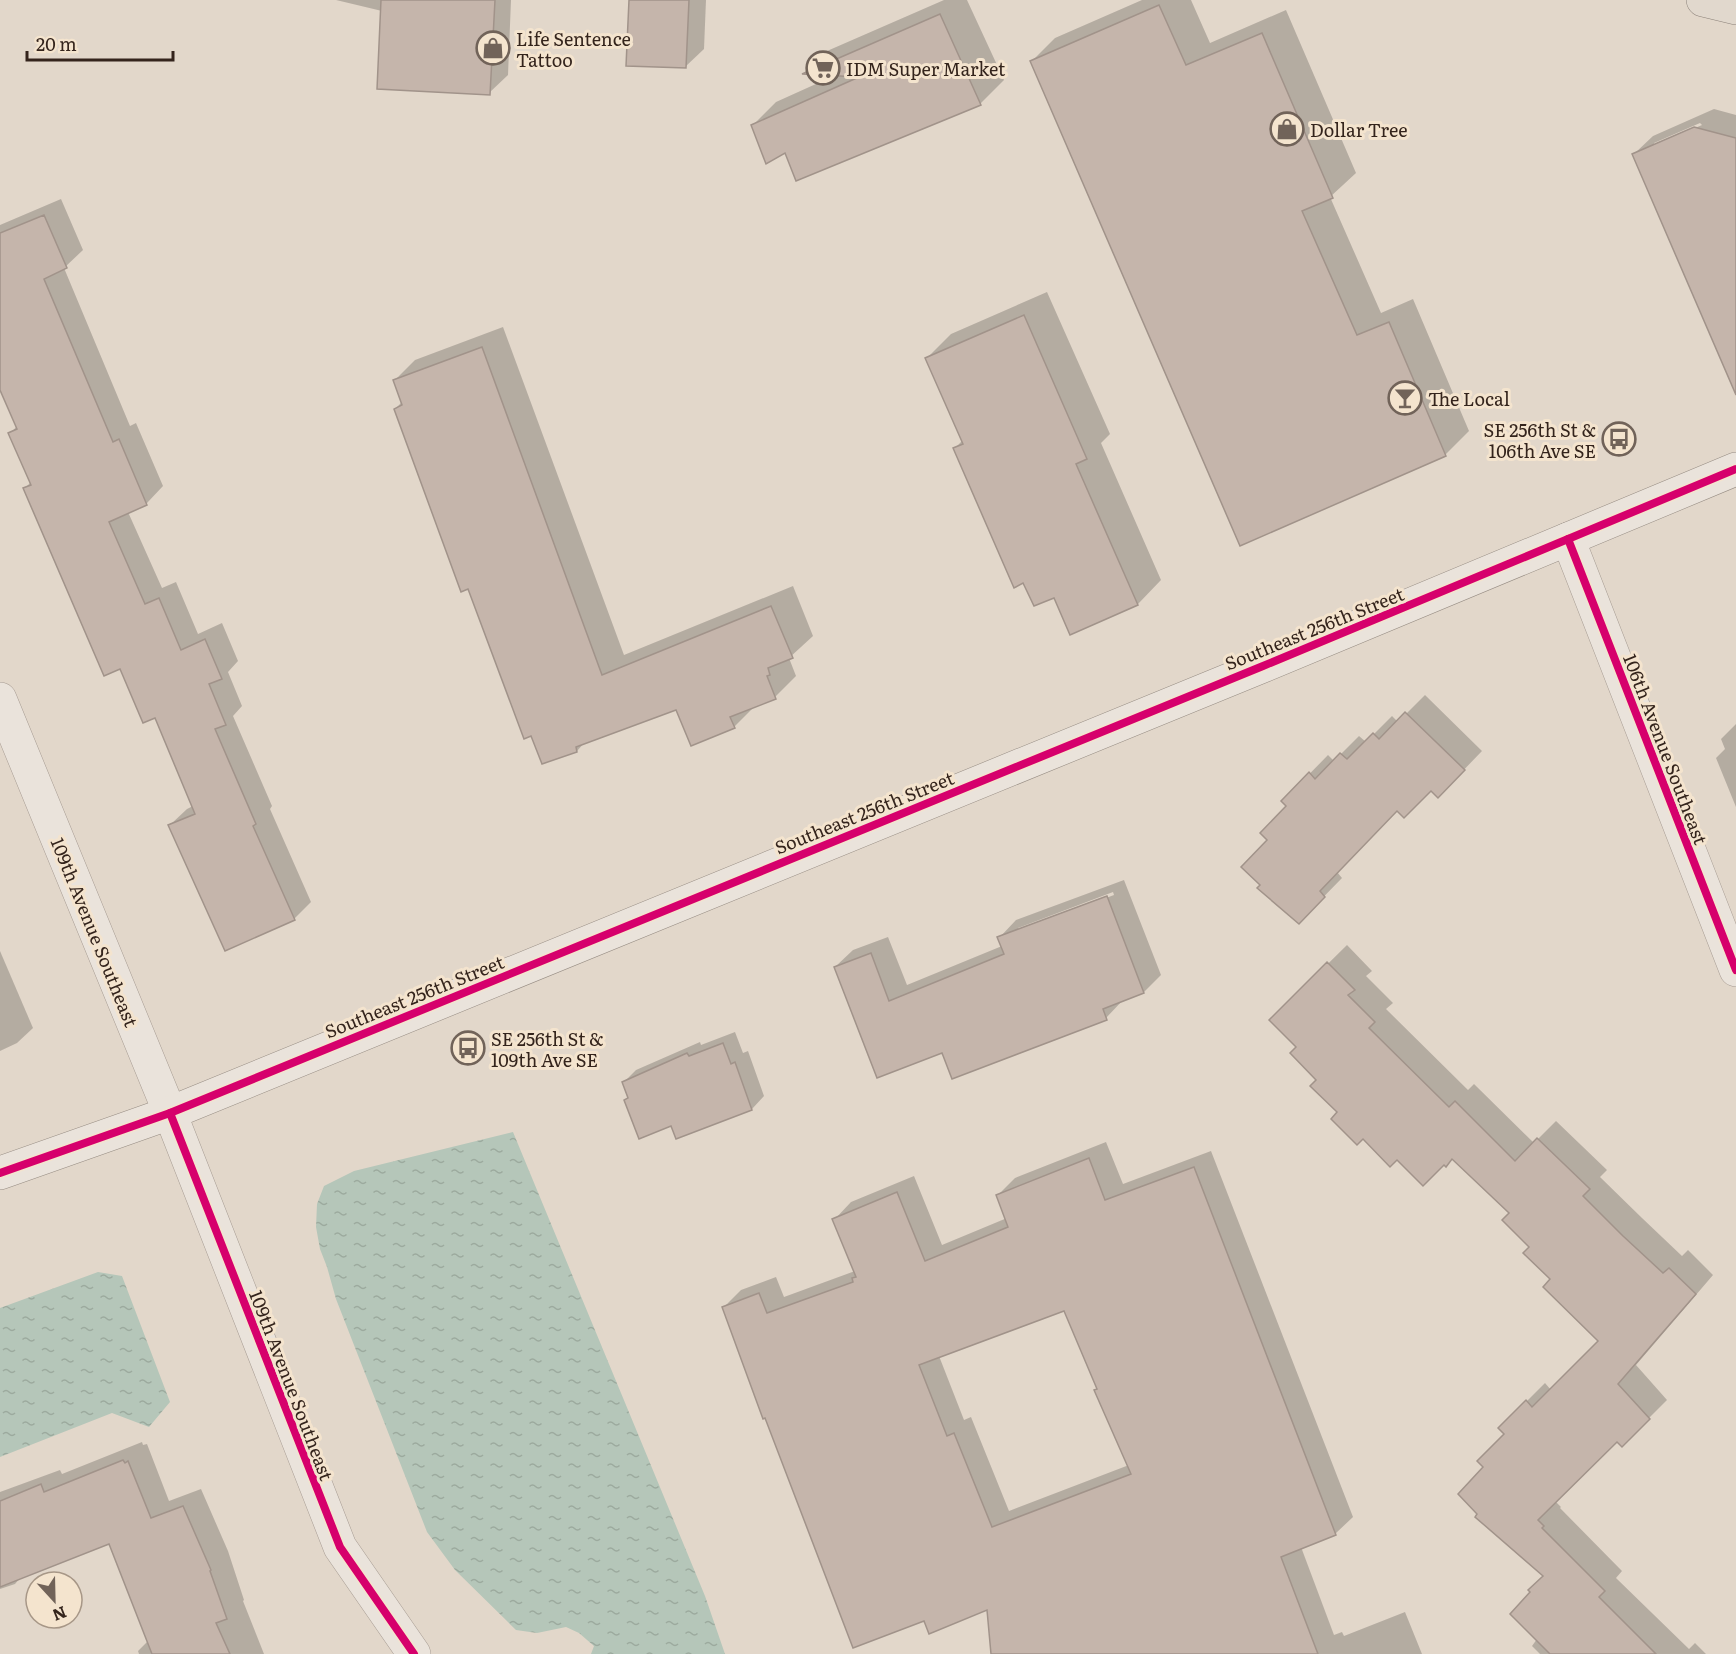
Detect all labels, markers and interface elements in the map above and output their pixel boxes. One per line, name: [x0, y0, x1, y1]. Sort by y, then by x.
scale bar: [27, 24, 172, 62]
place label: Life Sentence Tattoo: [516, 25, 631, 73]
text: 20 m: [36, 30, 77, 57]
shop icon: Life Sentence Tattoo: [475, 30, 511, 66]
supermarket icon: IDM Super Market: [805, 50, 841, 86]
place label: IDM Super Market: [846, 55, 1006, 82]
shop icon: Dollar Tree: [1269, 111, 1305, 147]
place label: Dollar Tree: [1310, 116, 1408, 143]
bar icon: The Local: [1387, 380, 1423, 416]
place label: The Local: [1428, 385, 1510, 412]
place label: SE 256th St & 106th Ave SE: [1483, 416, 1596, 464]
bus stop icon: SE 256th St & 106th Ave SE: [1601, 421, 1637, 457]
street label: Southeast 256th Street: [1220, 579, 1408, 676]
street label: 106th Avenue Southeast: [1617, 650, 1715, 849]
street label: Southeast 256th Street: [770, 763, 958, 860]
street label: 109th Avenue Southeast: [45, 833, 146, 1031]
street label: Southeast 256th Street: [320, 947, 508, 1044]
place label: SE 256th St & 109th Ave SE: [491, 1025, 604, 1073]
bus stop icon: SE 256th St & 109th Ave SE: [450, 1030, 486, 1066]
street label: 109th Avenue Southeast: [243, 1286, 341, 1485]
north arrow: [24, 1570, 84, 1630]
text: N: [49, 1601, 71, 1628]

